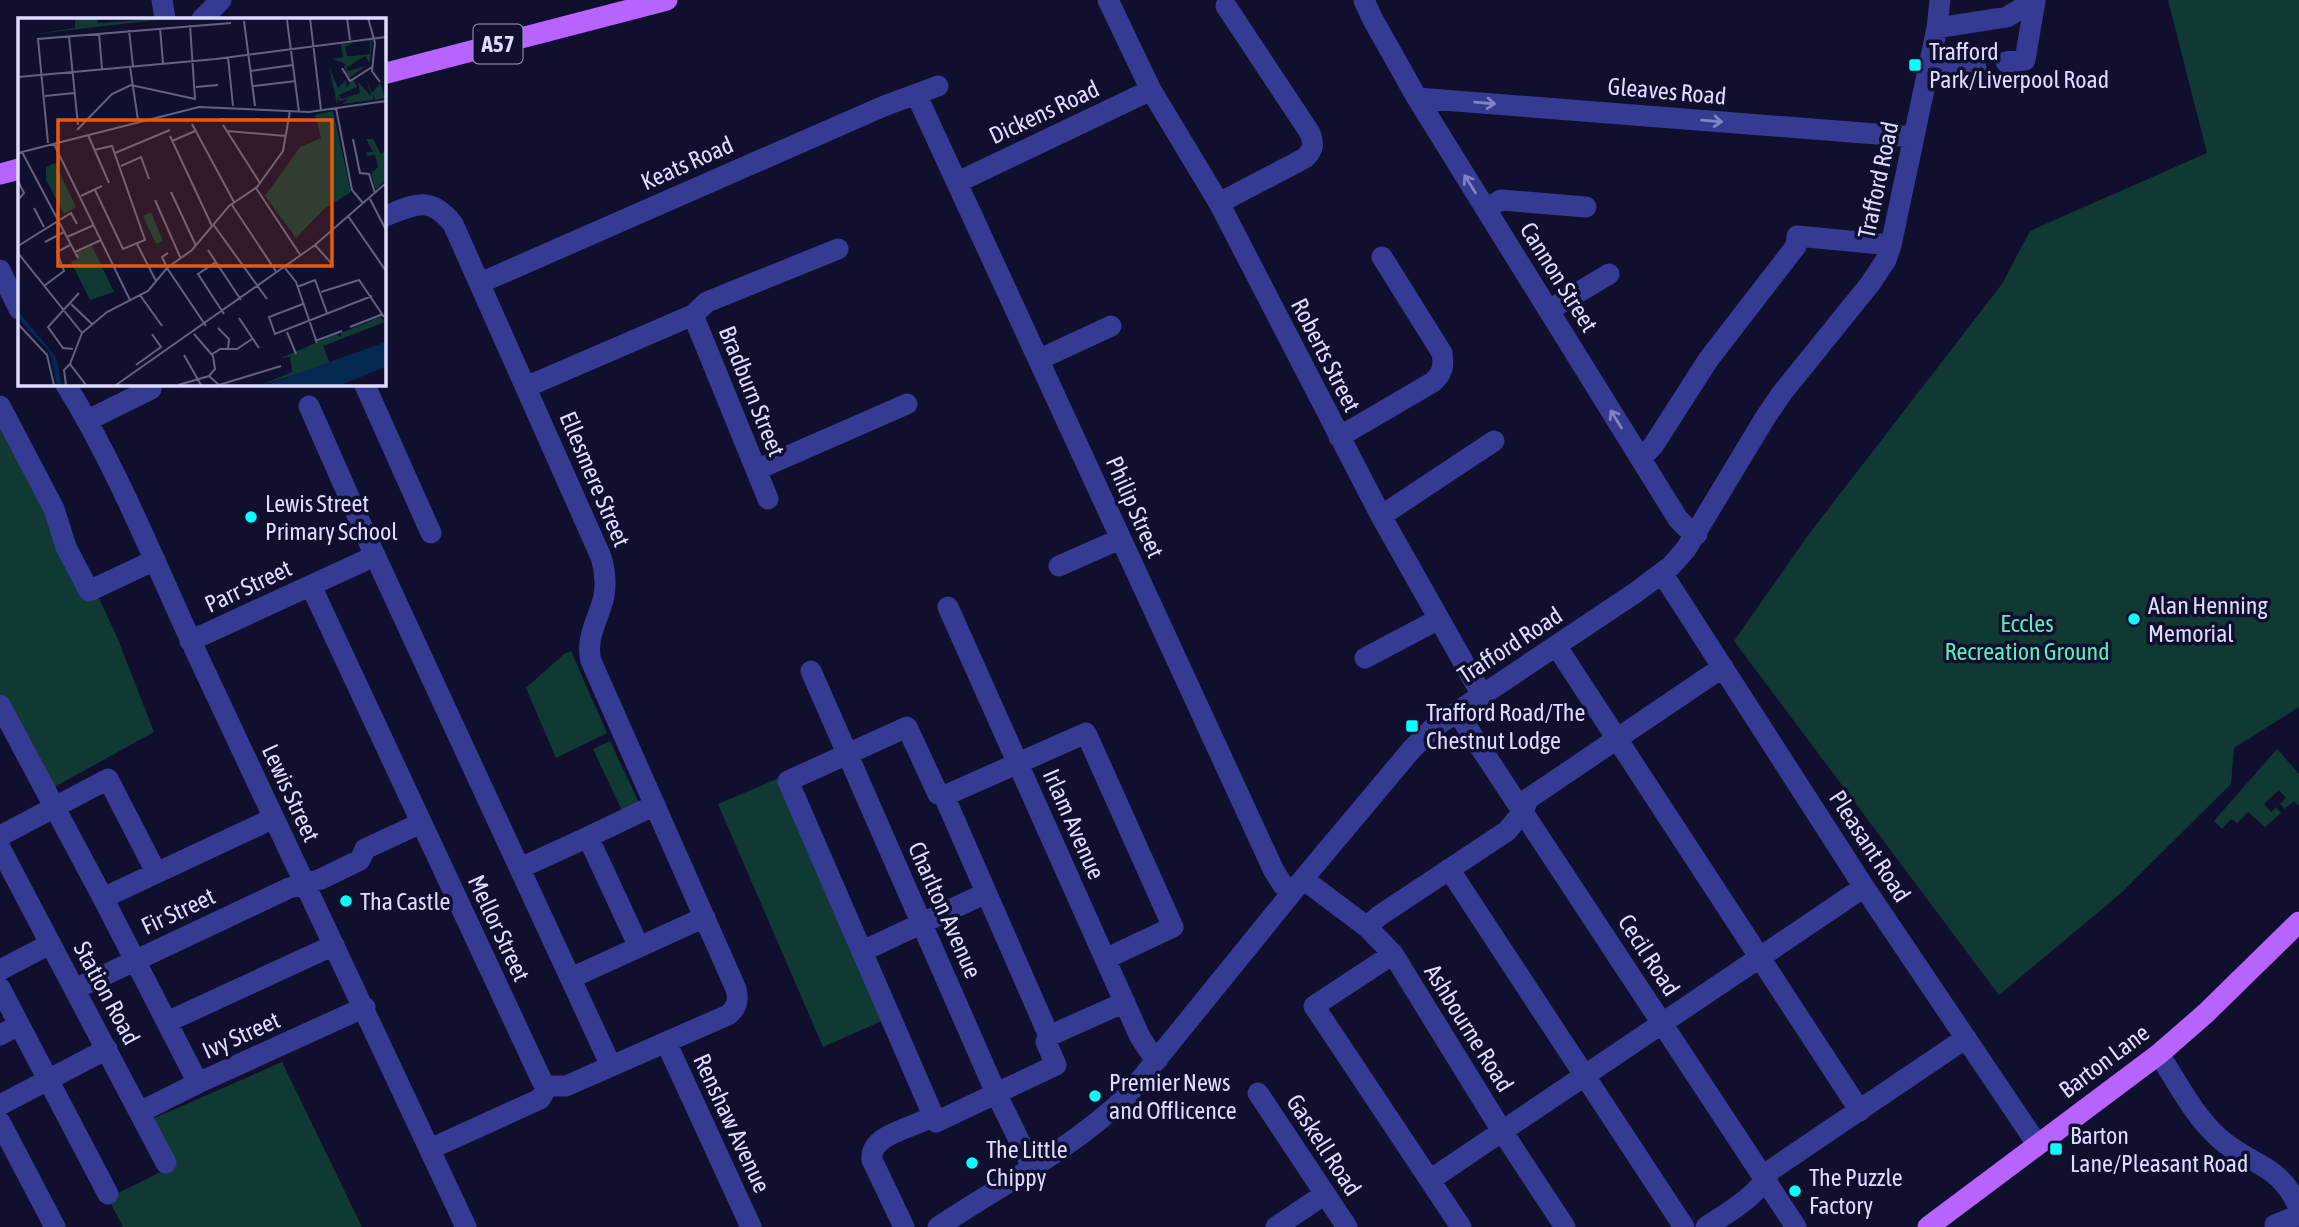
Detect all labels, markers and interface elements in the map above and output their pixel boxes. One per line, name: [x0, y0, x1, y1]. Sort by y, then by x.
inset map: [18, 18, 385, 385]
road number: A57: [474, 24, 522, 64]
place label: Trafford Park/Liverpool Road: [1929, 38, 2109, 93]
marker: Trafford Park/Liverpool Road: [1907, 57, 1923, 73]
street label: Gleaves Road: [1607, 72, 1727, 110]
street label: Dickens Road: [985, 75, 1103, 149]
one-way arrow: [1473, 97, 1496, 110]
one-way arrow: [1700, 115, 1723, 128]
street label: Trafford Road: [1852, 119, 1904, 241]
street label: Keats Road: [637, 131, 737, 195]
one-way arrow: [1463, 175, 1478, 194]
street label: Cannon Street: [1515, 217, 1603, 337]
street label: Roberts Street: [1286, 294, 1366, 416]
street label: Bradburn Street: [714, 322, 790, 460]
street label: Ellesmere Street: [554, 407, 636, 551]
one-way arrow: [1609, 410, 1624, 429]
street label: Philip Street: [1101, 452, 1169, 562]
place label: Lewis Street Primary School: [265, 490, 398, 545]
marker: Lewis Street Primary School: [243, 509, 259, 525]
street label: Parr Street: [200, 554, 296, 618]
place label: Alan Henning Memorial: [2148, 592, 2268, 647]
street label: Trafford Road: [1453, 601, 1567, 689]
park label: Eccles Recreation Ground: [1944, 610, 2110, 665]
marker: Alan Henning Memorial: [2126, 611, 2142, 627]
place label: Trafford Road/The Chestnut Lodge: [1426, 699, 1585, 754]
marker: Trafford Road/The Chestnut Lodge: [1404, 718, 1420, 734]
street label: Lewis Street: [257, 740, 325, 846]
street label: Irlam Avenue: [1038, 765, 1110, 883]
street label: Pleasant Road: [1824, 785, 1916, 907]
street label: Charlton Avenue: [903, 838, 987, 982]
street label: Mellor Street: [463, 871, 535, 985]
street label: Fir Street: [137, 882, 219, 940]
place label: Tha Castle: [360, 888, 451, 915]
marker: Tha Castle: [338, 893, 354, 909]
street label: Cecil Road: [1613, 909, 1685, 1001]
street label: Station Road: [69, 937, 145, 1049]
street label: Ashbourne Road: [1419, 959, 1519, 1097]
street label: Ivy Street: [198, 1006, 284, 1064]
street label: Barton Lane: [2054, 1019, 2154, 1103]
street label: Renshaw Avenue: [688, 1049, 776, 1197]
place label: Premier News and Offlicence: [1109, 1069, 1237, 1124]
marker: Premier News and Offlicence: [1087, 1088, 1103, 1104]
street label: Gaskell Road: [1281, 1089, 1367, 1201]
place label: Barton Lane/Pleasant Road: [2070, 1122, 2248, 1177]
place label: The Little Chippy: [986, 1136, 1068, 1191]
marker: Barton Lane/Pleasant Road: [2048, 1141, 2064, 1157]
marker: The Little Chippy: [964, 1155, 980, 1171]
place label: The Puzzle Factory: [1809, 1164, 1903, 1219]
marker: The Puzzle Factory: [1787, 1183, 1803, 1199]

